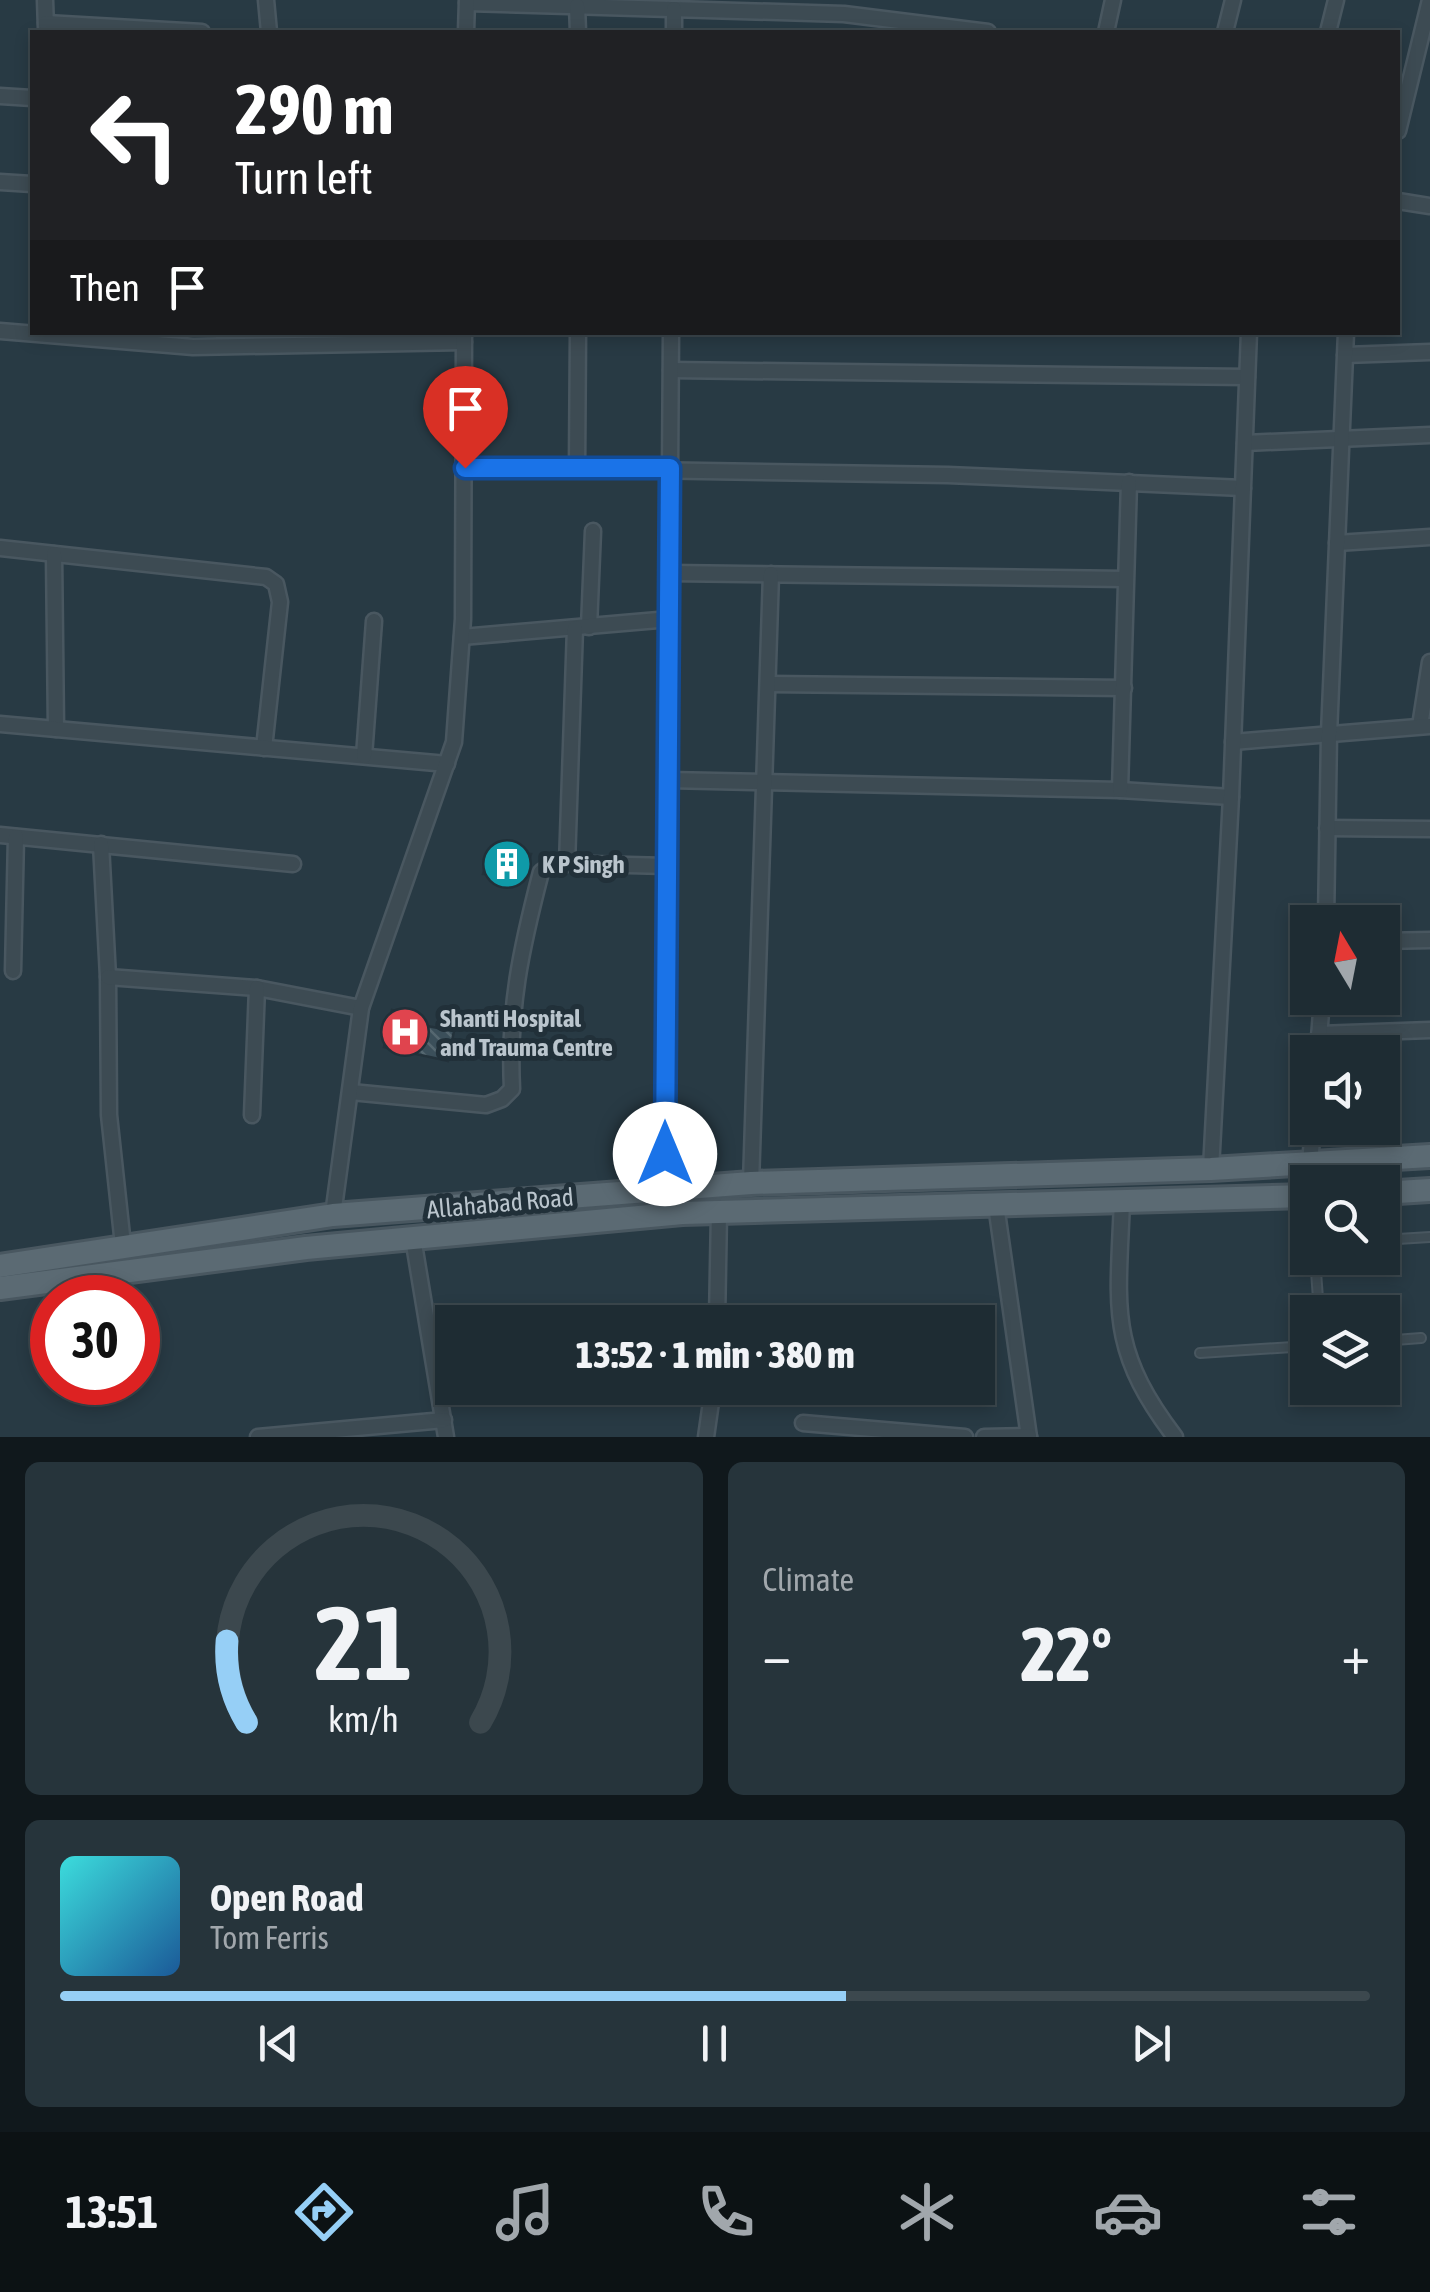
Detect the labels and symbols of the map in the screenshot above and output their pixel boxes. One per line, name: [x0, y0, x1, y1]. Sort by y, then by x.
pin: [423, 366, 508, 469]
building icon: K P Singh: [481, 838, 533, 890]
place label: K P Singh: [542, 850, 625, 878]
north arrow: [1290, 905, 1400, 1015]
place label: Shanti Hospital and Trauma Centre: [440, 1004, 613, 1061]
hospital icon: Shanti Hospital and Trauma Centre: [379, 1006, 431, 1058]
position arrow: [613, 1102, 717, 1206]
street label: Allahabad Road: [425, 1183, 575, 1223]
speed limit sign: 30: [30, 1275, 160, 1405]

